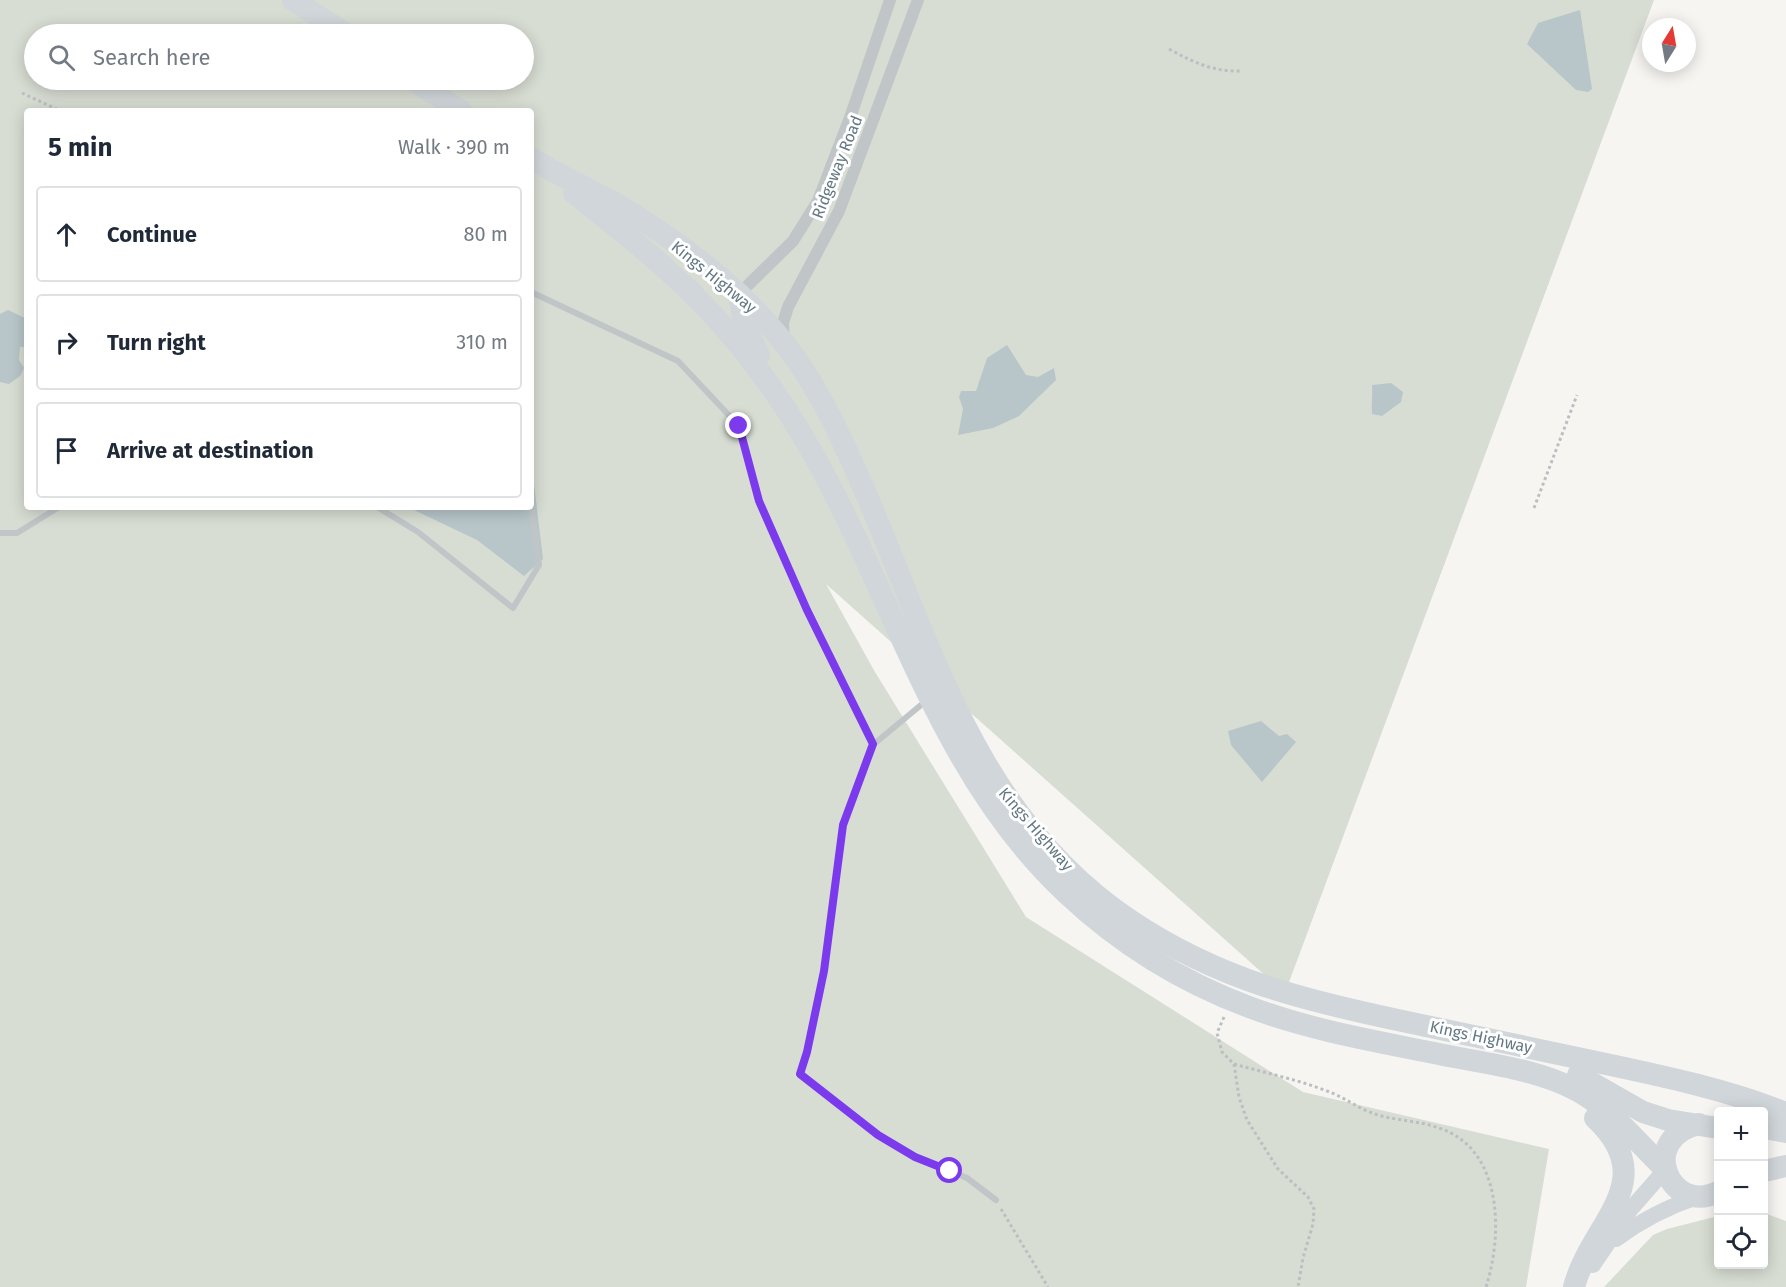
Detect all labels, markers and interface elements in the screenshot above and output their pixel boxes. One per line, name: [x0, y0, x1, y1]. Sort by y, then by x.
north arrow: [1642, 18, 1696, 72]
search box: [24, 24, 534, 90]
icon: search: [45, 41, 78, 74]
text: Search here: [93, 44, 211, 71]
street label: Ridgeway Road: [808, 113, 866, 221]
text: 5 min: [48, 132, 112, 163]
text: Walk · 390 m: [398, 135, 510, 159]
icon: ahead: [50, 218, 83, 251]
text: Continue: [107, 221, 197, 248]
text: 80 m: [463, 222, 508, 246]
street label: Kings Highway: [668, 237, 760, 317]
icon: right: [50, 326, 83, 359]
text: Turn right: [107, 329, 206, 356]
text: 310 m: [456, 330, 508, 354]
route end: [725, 412, 751, 438]
icon: arrive: [50, 434, 83, 467]
text: Arrive at destination: [107, 437, 314, 464]
street label: Kings Highway: [995, 784, 1077, 875]
street label: Kings Highway: [1428, 1017, 1534, 1057]
map controls: [1714, 1107, 1768, 1269]
button: +: [1714, 1107, 1768, 1161]
route start: [936, 1157, 962, 1183]
button: −: [1714, 1161, 1768, 1215]
button: locate: [1714, 1215, 1768, 1269]

